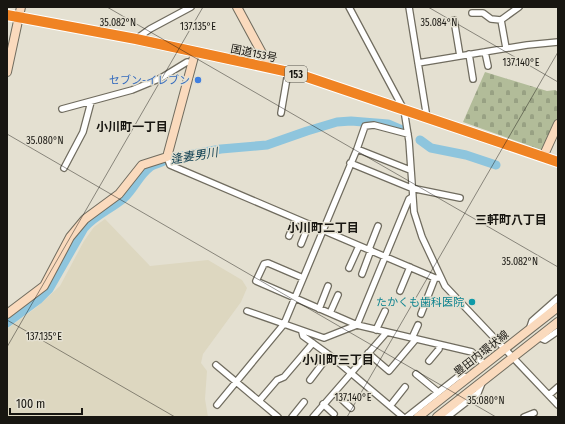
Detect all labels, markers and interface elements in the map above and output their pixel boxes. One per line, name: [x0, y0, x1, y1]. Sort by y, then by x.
text: 35.082°N: [100, 17, 136, 29]
text: 35.084°N: [421, 17, 457, 29]
text: 137.135°E: [180, 21, 216, 33]
street label: 国道153号: [229, 42, 278, 65]
text: 137.140°E: [503, 57, 540, 69]
road number: 153: [285, 66, 307, 82]
place label: セブン-イレブン: [109, 74, 190, 87]
marker: セブン-イレブン: [193, 75, 203, 85]
district label: 小川町一丁目: [96, 120, 168, 134]
text: 35.080°N: [26, 135, 64, 147]
water label: 逢妻男川: [169, 145, 221, 167]
district label: 三軒町八丁目: [475, 213, 547, 227]
district label: 小川町二丁目: [287, 221, 359, 235]
text: 35.082°N: [502, 256, 538, 268]
place label: たかくも歯科医院: [376, 296, 464, 309]
marker: たかくも歯科医院: [467, 297, 477, 307]
street label: 豊田内環状線: [451, 328, 511, 379]
text: 137.135°E: [26, 331, 62, 343]
district label: 小川町三丁目: [302, 353, 374, 367]
scale bar: [10, 390, 82, 416]
text: 137.140°E: [335, 392, 372, 404]
text: 35.080°N: [467, 395, 505, 407]
text: 100 m: [16, 397, 45, 411]

